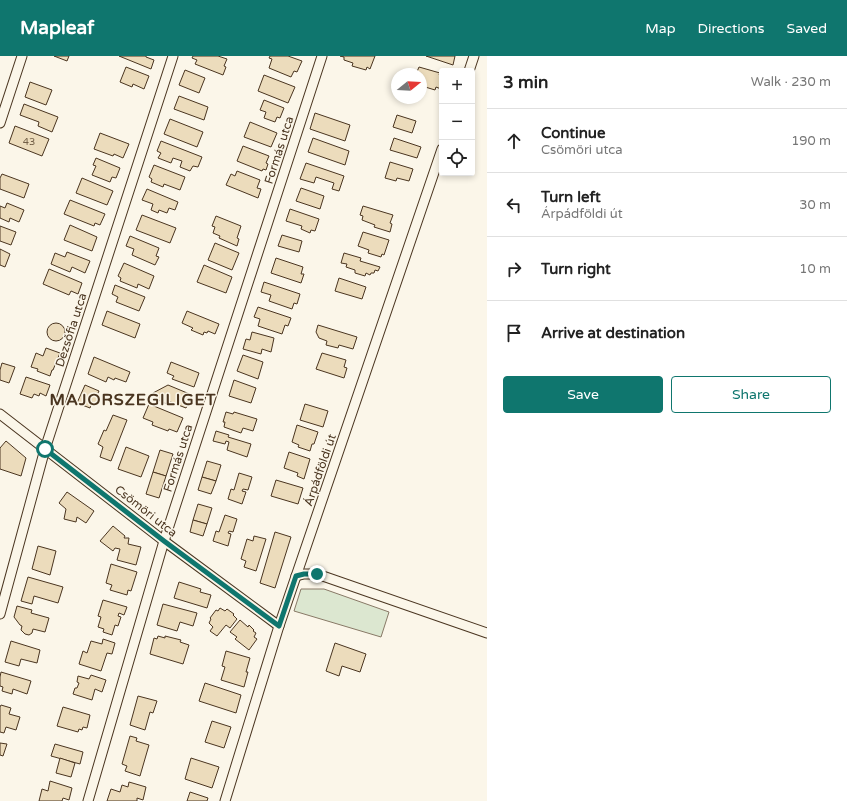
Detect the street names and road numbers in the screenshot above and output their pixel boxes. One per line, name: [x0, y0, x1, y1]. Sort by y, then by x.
street label: Formás utca: [261, 114, 297, 186]
street label: Dezsőfia utca: [52, 291, 90, 369]
street label: Formás utca: [160, 422, 196, 494]
street label: Árpádföldi út: [301, 432, 339, 508]
street label: Csömöri utca: [112, 482, 180, 540]

